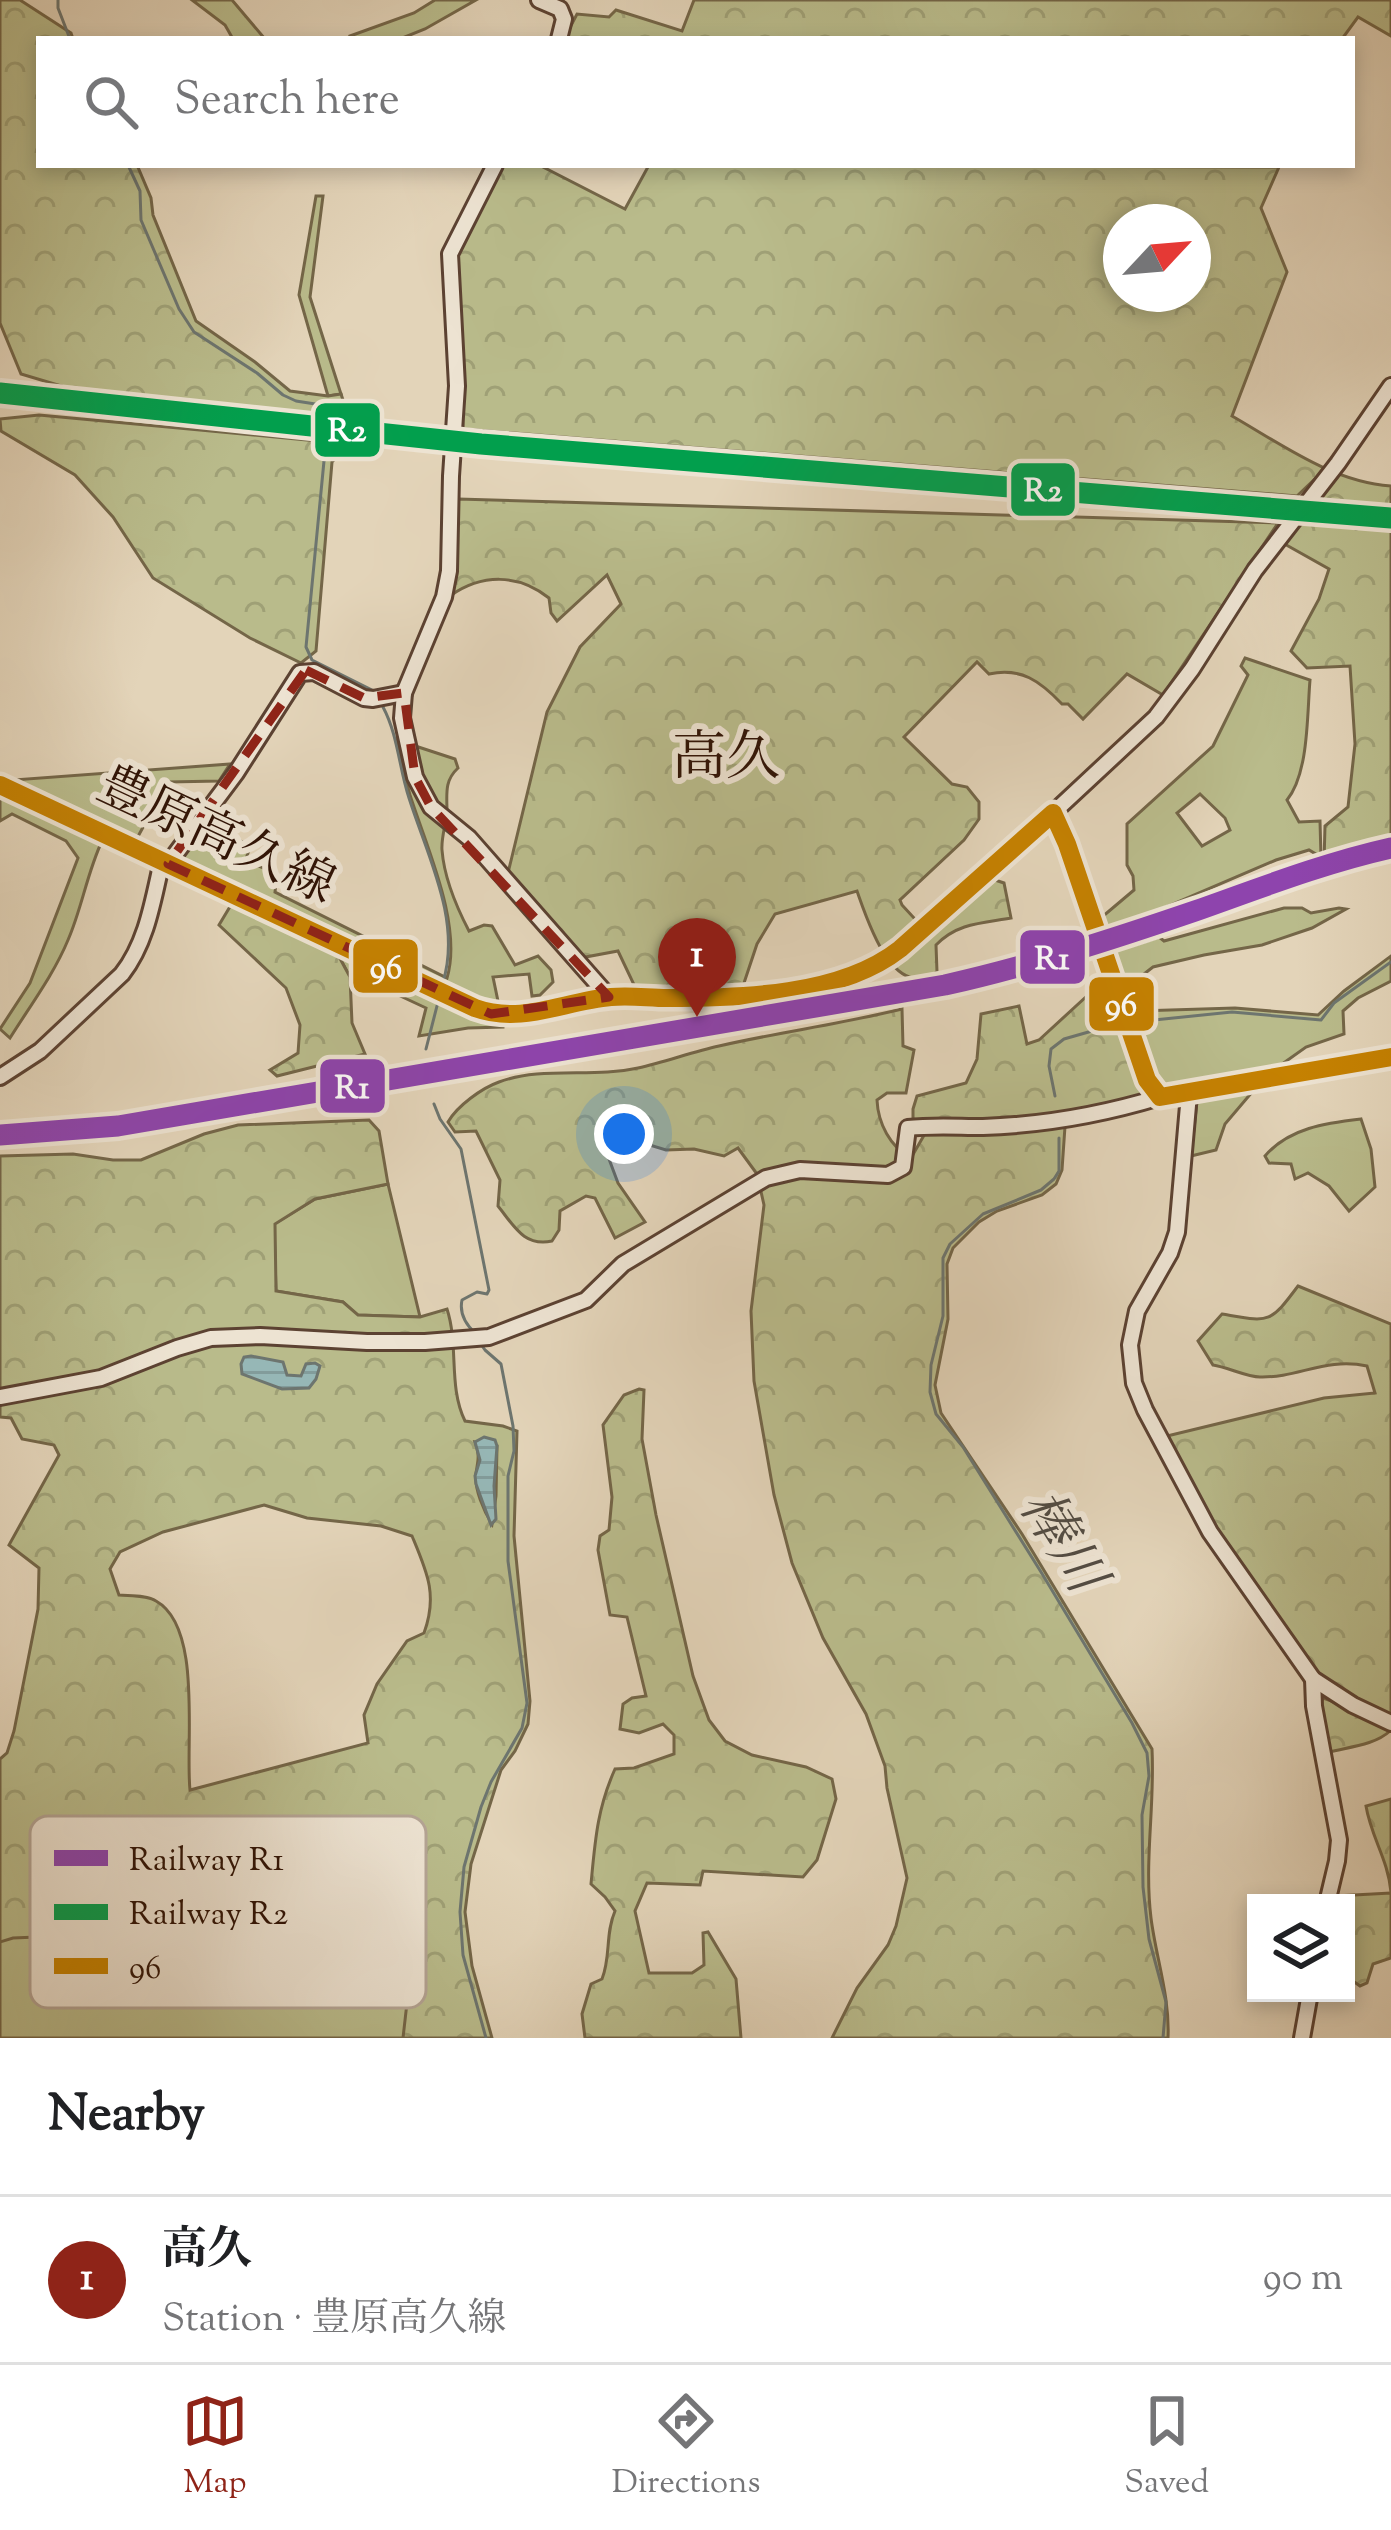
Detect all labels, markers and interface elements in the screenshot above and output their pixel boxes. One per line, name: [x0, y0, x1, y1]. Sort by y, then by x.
search box: [36, 36, 1355, 168]
icon: search: [78, 69, 144, 135]
text: Search here: [174, 70, 400, 135]
north arrow: [1103, 204, 1211, 312]
line badge: R2: [313, 401, 382, 459]
text: R2: [327, 409, 367, 457]
line badge: R2: [1009, 461, 1077, 518]
text: R2: [1023, 469, 1063, 517]
district label: 高久: [672, 722, 780, 800]
street label: 豊原高久線: [84, 751, 346, 925]
pin: 1: [658, 918, 736, 1017]
line badge: R1: [1018, 928, 1087, 986]
line badge: 96: [351, 937, 420, 995]
text: R1: [1035, 937, 1070, 985]
text: 96: [370, 946, 402, 994]
line badge: 96: [1087, 975, 1156, 1033]
text: 96: [1105, 983, 1137, 1031]
line badge: R1: [318, 1057, 387, 1115]
text: R1: [335, 1066, 370, 1114]
your location: [594, 1104, 654, 1164]
water label: 棒川: [997, 1477, 1123, 1614]
legend: [30, 1816, 426, 2008]
text: Railway R1: [129, 1838, 284, 1886]
text: Railway R2: [129, 1892, 288, 1940]
map controls: [1247, 1894, 1355, 2002]
button: layers: [1247, 1894, 1355, 2002]
text: 96: [129, 1946, 161, 1994]
text: Nearby: [48, 2080, 205, 2153]
text: 高久: [162, 2220, 252, 2285]
text: 1: [80, 2252, 94, 2308]
text: 90 m: [1263, 2252, 1343, 2308]
text: Station · 豊原高久線: [162, 2293, 506, 2349]
tab: Map: [182, 2388, 248, 2508]
tab: Directions: [612, 2388, 761, 2508]
tab: Saved: [1124, 2388, 1209, 2508]

